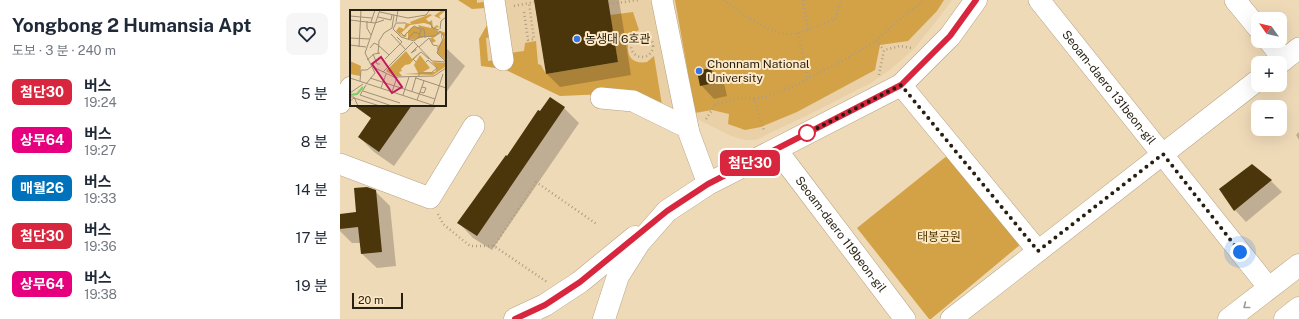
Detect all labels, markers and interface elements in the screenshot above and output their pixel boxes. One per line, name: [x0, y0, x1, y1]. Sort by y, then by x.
inset map: [350, 10, 446, 106]
north arrow: [1251, 12, 1287, 48]
map controls: [1251, 12, 1287, 136]
button: heart: [286, 13, 328, 55]
text: Yongbong 2 Humansia Apt: [12, 14, 251, 36]
street label: Seoam-daero 131beon-gil: [1059, 28, 1159, 148]
place label: 농생대 6호관: [585, 32, 651, 46]
marker: 농생대 6호관: [572, 34, 582, 44]
text: 도보 · 3 분 · 240 m: [12, 43, 116, 58]
button: +: [1251, 56, 1287, 92]
place label: Chonnam National University: [707, 57, 810, 85]
marker: Chonnam National University: [694, 66, 704, 76]
text: 버스: [84, 77, 112, 94]
text: 첨단30: [20, 84, 64, 100]
text: 5 분: [301, 85, 328, 102]
text: 19:24: [84, 95, 117, 110]
button: −: [1251, 100, 1287, 136]
unlabelled marker: [798, 124, 816, 142]
text: 버스: [84, 125, 112, 142]
text: 상무64: [20, 132, 64, 148]
text: 8 분: [301, 133, 328, 150]
text: 19:27: [84, 143, 116, 158]
line badge: 첨단30: [722, 150, 778, 176]
text: 첨단30: [728, 155, 772, 171]
text: 버스: [84, 173, 112, 190]
street label: Seoam-daero 119beon-gil: [792, 174, 889, 295]
text: 매월26: [20, 180, 64, 196]
text: 14 분: [295, 181, 328, 198]
text: 19:33: [84, 191, 117, 206]
text: 버스: [84, 221, 112, 238]
text: 첨단30: [20, 228, 64, 244]
text: 17 분: [295, 229, 328, 246]
park label: 태봉공원: [917, 230, 961, 244]
text: 19:36: [84, 239, 117, 254]
your location: [1230, 242, 1250, 262]
text: 버스: [84, 269, 112, 286]
text: 상무64: [20, 276, 64, 292]
text: 19 분: [295, 277, 328, 294]
text: 19:38: [84, 287, 117, 302]
scale bar: [352, 291, 403, 310]
text: 20 m: [358, 294, 383, 306]
one-way arrow: [1243, 301, 1250, 308]

